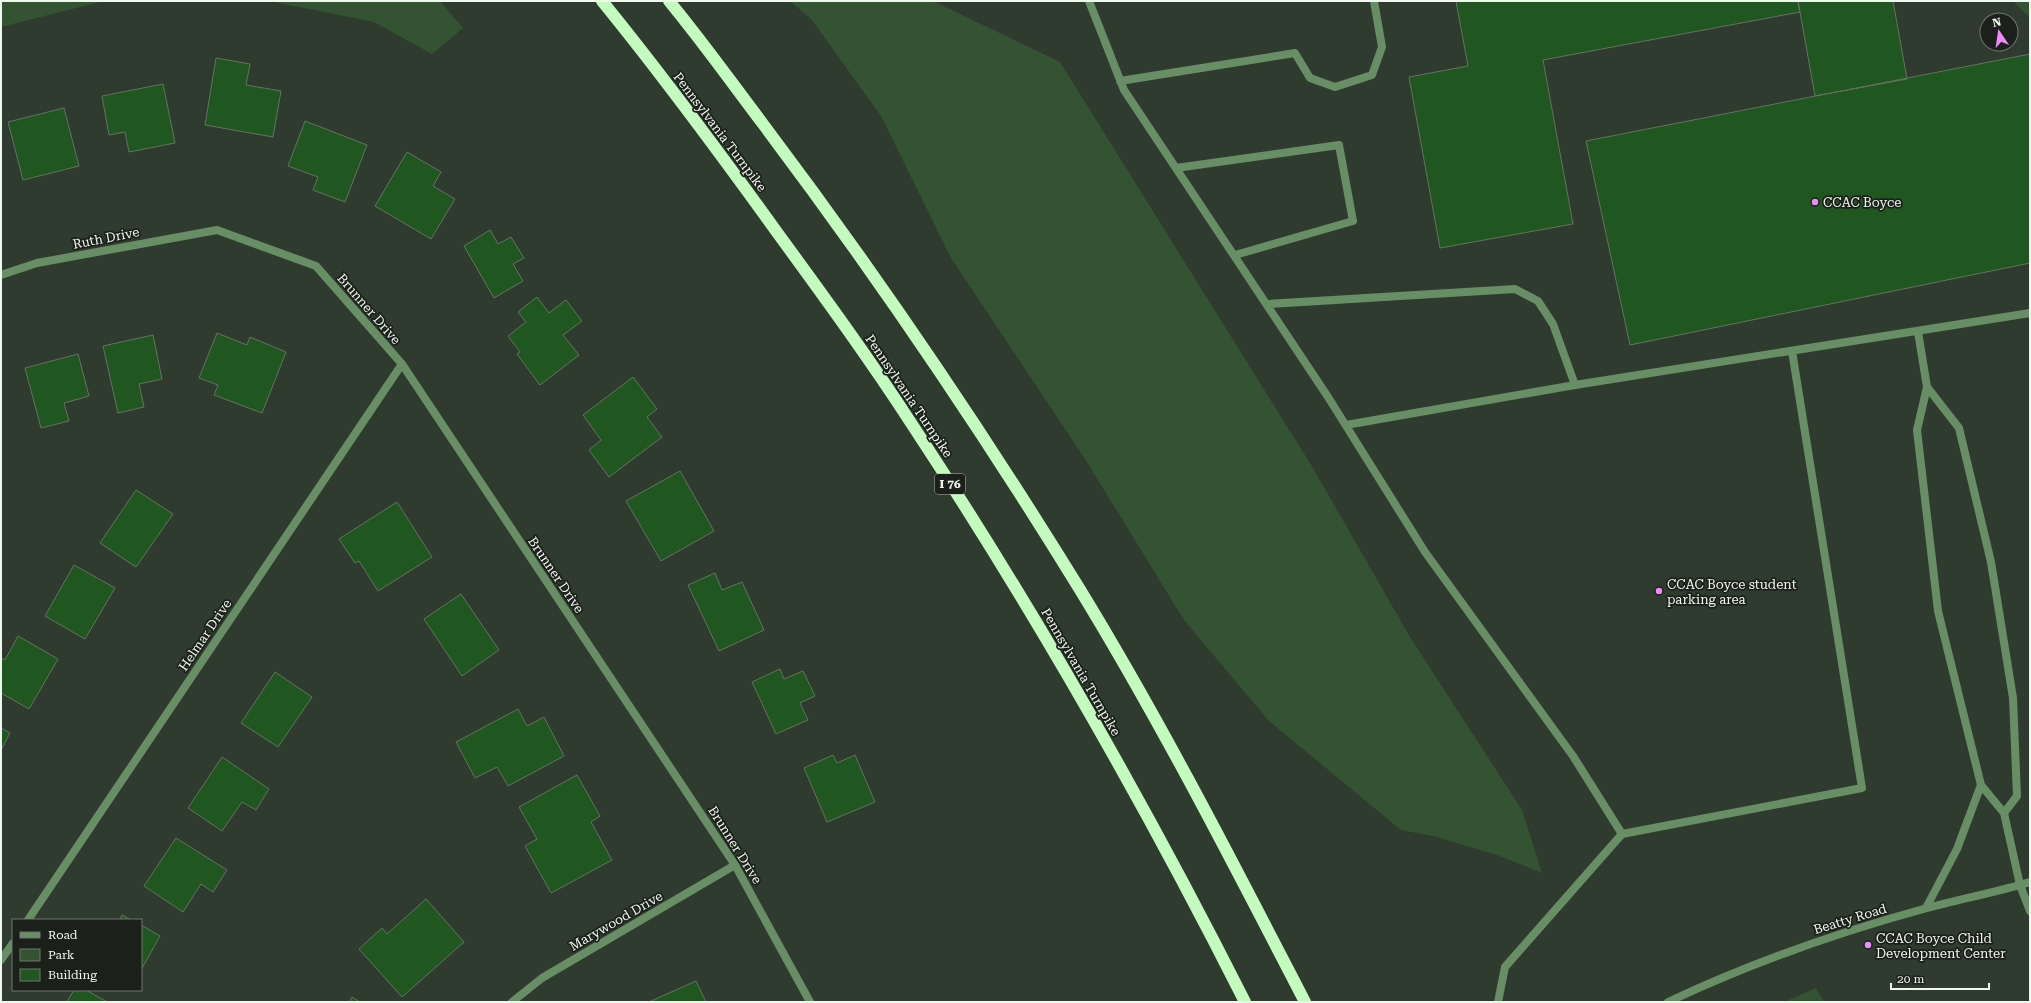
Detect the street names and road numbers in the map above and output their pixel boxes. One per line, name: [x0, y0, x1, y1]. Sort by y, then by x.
street label: Pennsylvania Turnpike: [670, 70, 770, 194]
street label: Ruth Drive: [72, 224, 140, 252]
street label: Brunner Drive: [334, 271, 404, 347]
street label: Pennsylvania Turnpike: [862, 332, 956, 460]
road number: I 76: [935, 474, 965, 494]
street label: Brunner Drive: [525, 534, 587, 616]
street label: Helmar Drive: [176, 596, 234, 674]
street label: Pennsylvania Turnpike: [1038, 605, 1124, 739]
street label: Brunner Drive: [705, 803, 765, 887]
street label: Marywood Drive: [567, 888, 665, 954]
street label: Beatty Road: [1812, 901, 1889, 937]

